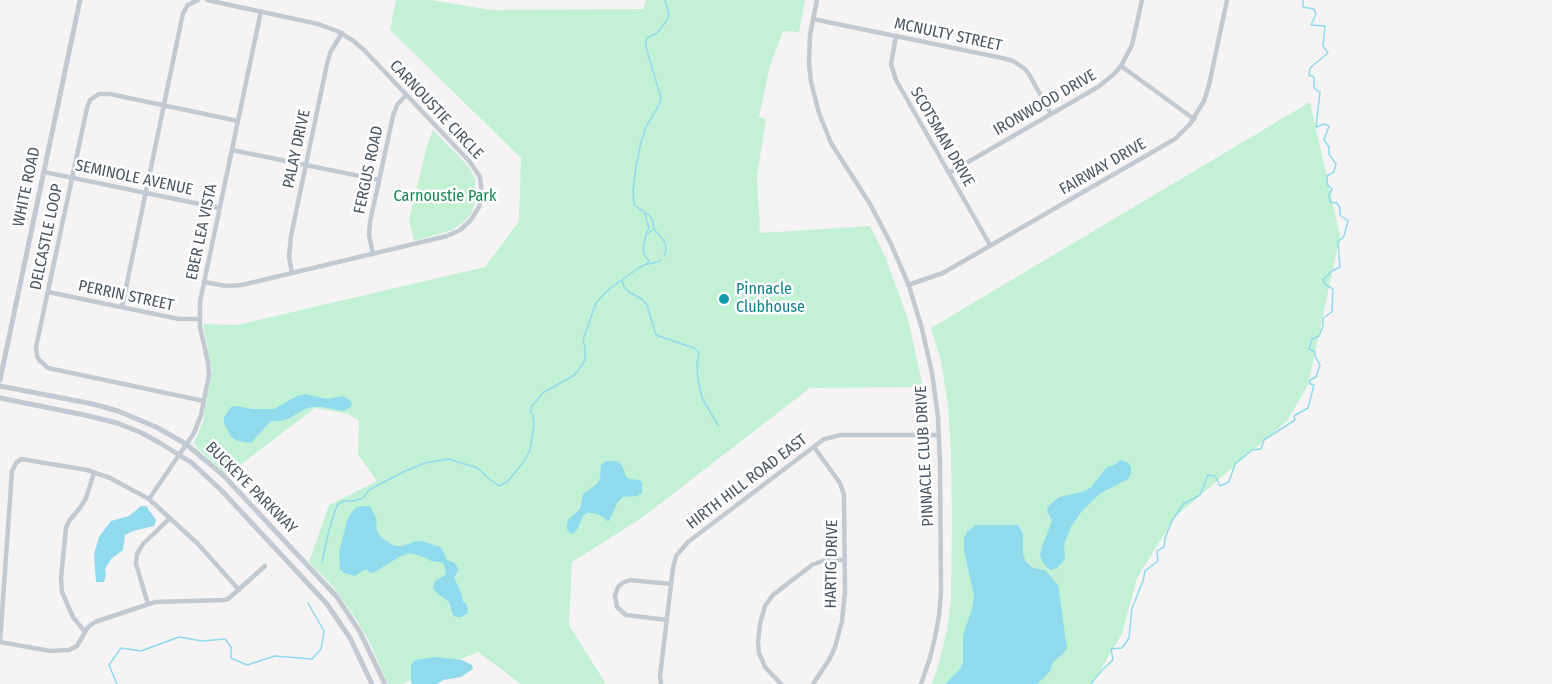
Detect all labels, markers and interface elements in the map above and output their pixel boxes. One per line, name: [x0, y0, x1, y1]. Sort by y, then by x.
street label: MCNULTY STREET: [892, 14, 1004, 56]
street label: CARNOUSTIE CIRCLE: [385, 57, 487, 163]
street label: IRONWOOD DRIVE: [990, 66, 1100, 140]
street label: SCOTSMAN DRIVE: [906, 84, 978, 190]
street label: PALAY DRIVE: [279, 108, 315, 190]
street label: FERGUS ROAD: [350, 124, 388, 216]
street label: FAIRWAY DRIVE: [1056, 135, 1150, 199]
street label: WHITE ROAD: [9, 146, 45, 228]
street label: SEMINOLE AVENUE: [74, 156, 194, 200]
street label: DELCASTLE LOOP: [26, 182, 68, 292]
street label: EBER LEA VISTA: [182, 182, 222, 282]
park label: Carnoustie Park: [394, 187, 496, 207]
street label: PERRIN STREET: [77, 277, 175, 315]
place label: Pinnacle Clubhouse: [736, 280, 805, 318]
marker: Pinnacle Clubhouse: [717, 292, 731, 306]
street label: PINNACLE CLUB DRIVE: [912, 385, 938, 527]
street label: HIRTH HILL ROAD EAST: [683, 430, 811, 534]
street label: BUCKEYE PARKWAY: [201, 438, 301, 538]
street label: HARTIG DRIVE: [822, 519, 842, 609]

